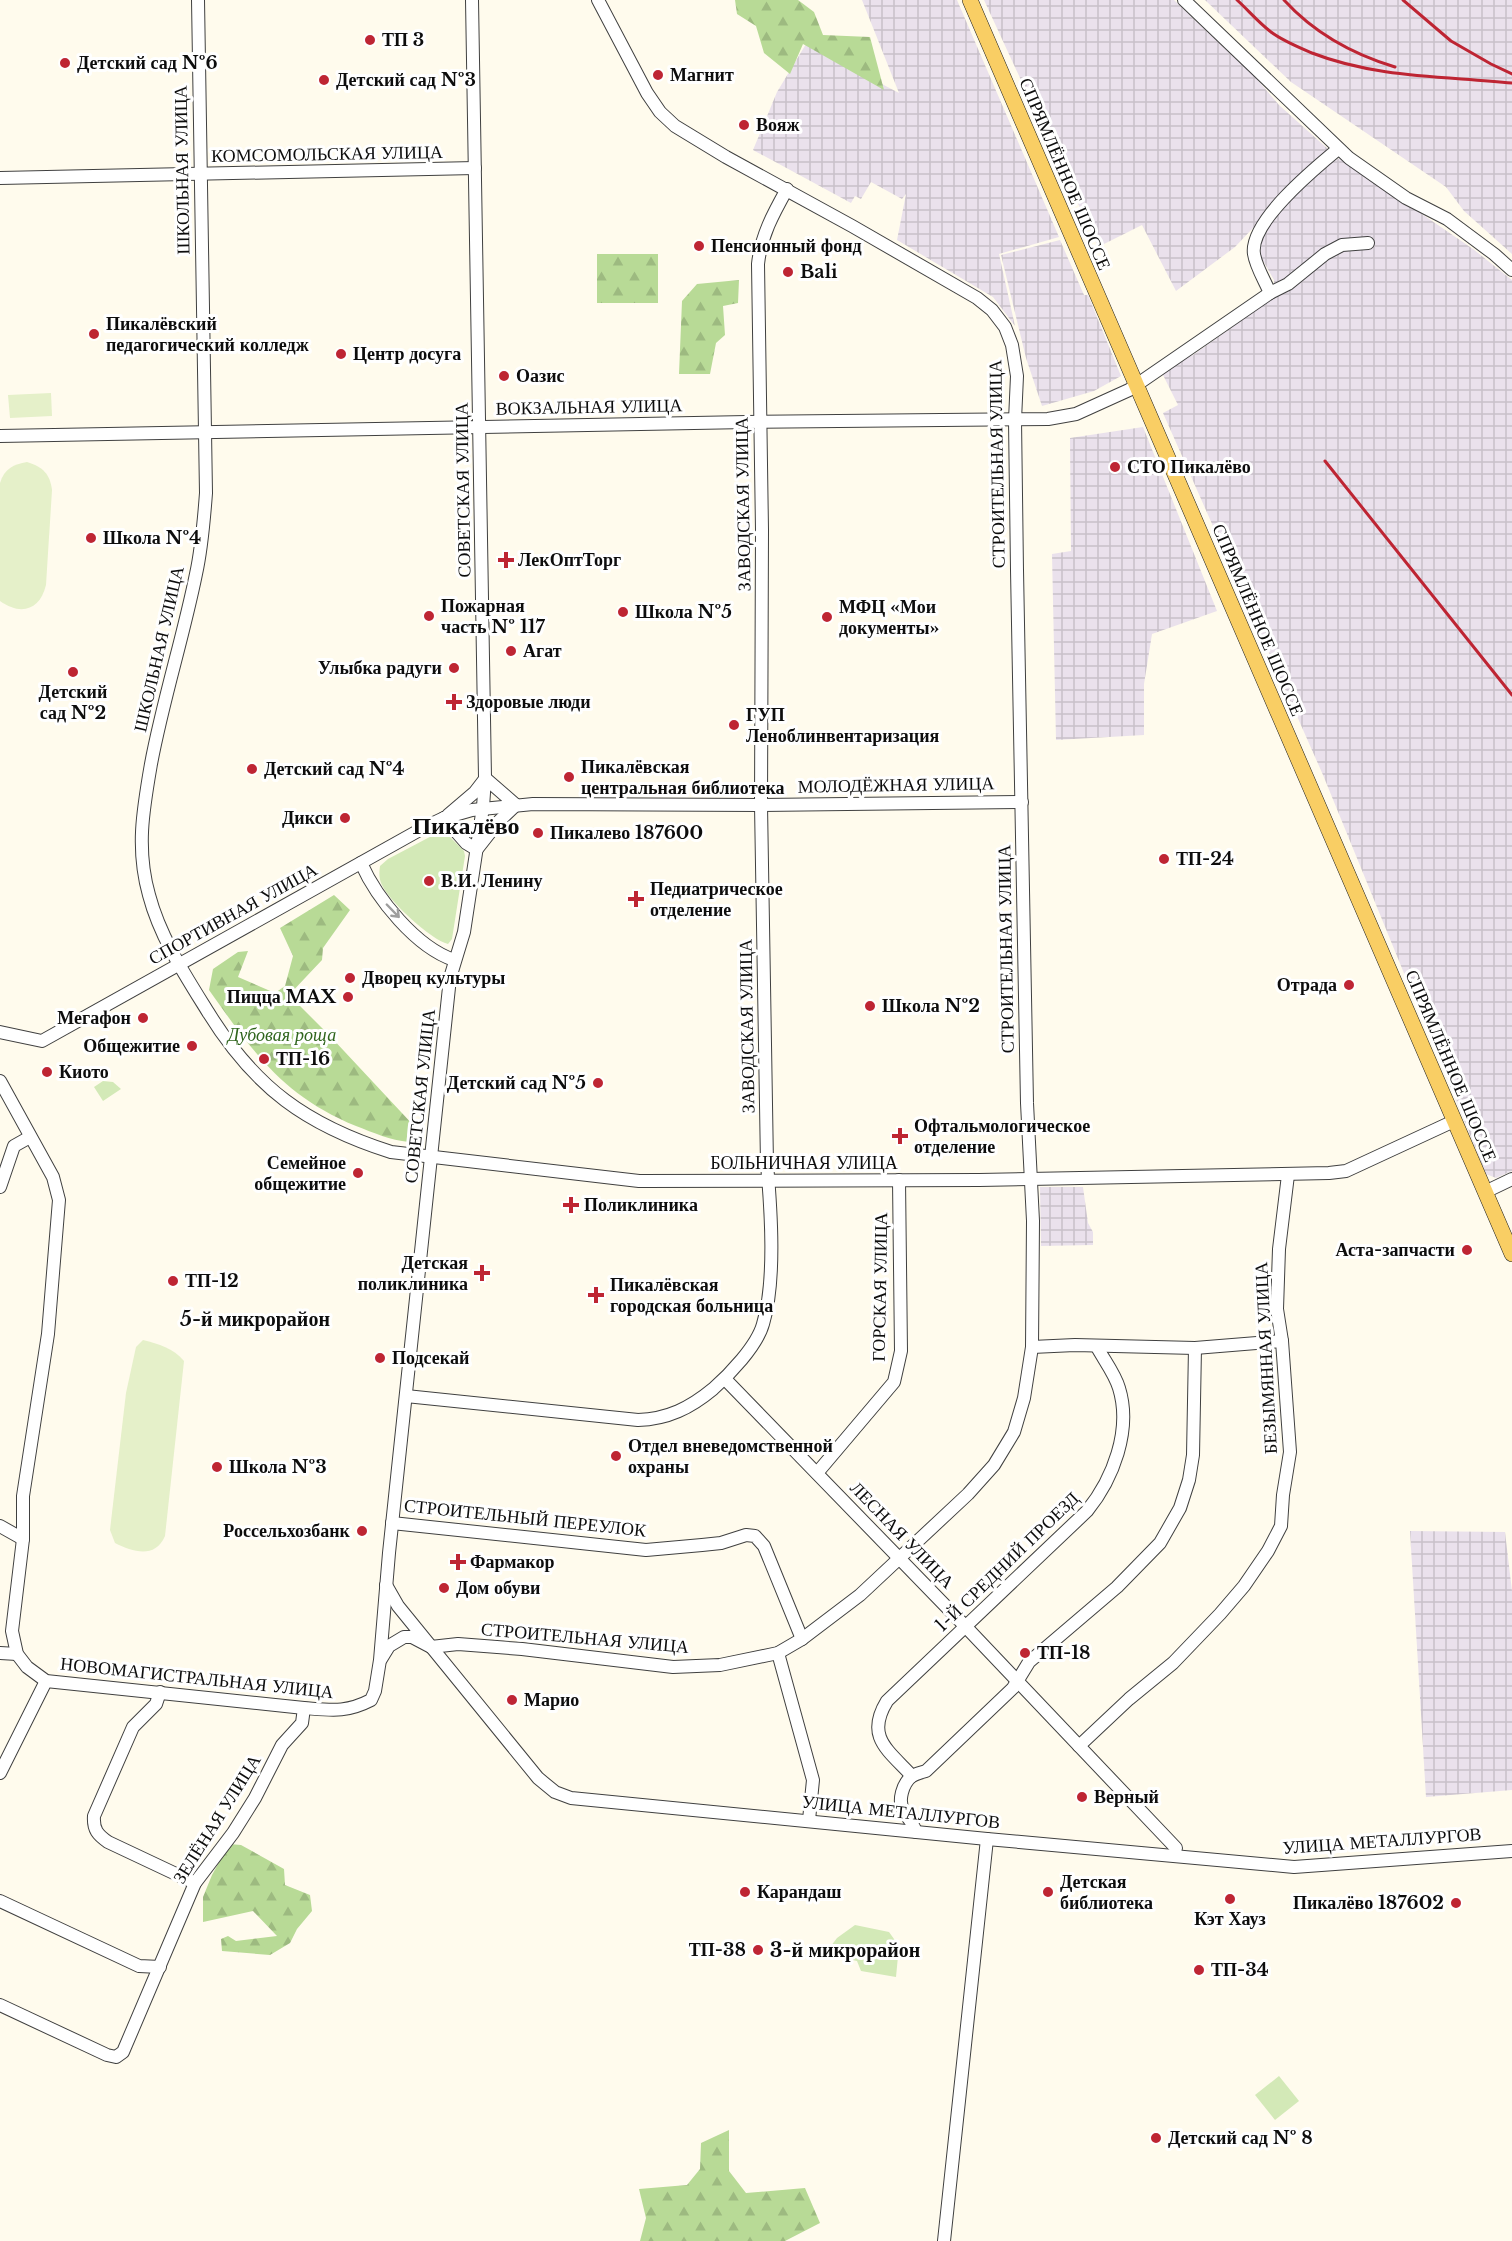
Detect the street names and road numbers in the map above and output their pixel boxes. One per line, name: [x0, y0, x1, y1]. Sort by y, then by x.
street label: СПРЯМЛЁННОЕ ШОССЕ: [1015, 75, 1115, 273]
street label: ШКОЛЬНАЯ УЛИЦА: [170, 85, 194, 255]
street label: КОМСОМОЛЬСКАЯ УЛИЦА: [211, 141, 443, 167]
street label: СТРОИТЕЛЬНАЯ УЛИЦА: [984, 360, 1010, 568]
street label: ВОКЗАЛЬНАЯ УЛИЦА: [495, 394, 683, 420]
street label: СОВЕТСКАЯ УЛИЦА: [450, 402, 476, 578]
street label: ЗАВОДСКАЯ УЛИЦА: [730, 417, 756, 591]
street label: СПРЯМЛЁННОЕ ШОССЕ: [1208, 521, 1308, 719]
street label: ШКОЛЬНАЯ УЛИЦА: [129, 564, 189, 734]
street label: МОЛОДЁЖНАЯ УЛИЦА: [797, 772, 995, 798]
street label: СТРОИТЕЛЬНАЯ УЛИЦА: [993, 845, 1019, 1053]
street label: СПОРТИВНАЯ УЛИЦА: [145, 858, 321, 970]
street label: ЗАВОДСКАЯ УЛИЦА: [734, 939, 760, 1113]
street label: СПРЯМЛЁННОЕ ШОССЕ: [1401, 967, 1501, 1165]
street label: СОВЕТСКАЯ УЛИЦА: [400, 1008, 440, 1184]
street label: БОЛЬНИЧНАЯ УЛИЦА: [710, 1152, 898, 1174]
street label: ГОРСКАЯ УЛИЦА: [868, 1212, 892, 1362]
street label: БЕЗЫМЯННАЯ УЛИЦА: [1250, 1261, 1282, 1455]
street label: ЛЕСНАЯ УЛИЦА: [845, 1477, 959, 1593]
street label: 1-Й СРЕДНИЙ ПРОЕЗД: [930, 1488, 1084, 1636]
street label: СТРОИТЕЛЬНЫЙ ПЕРЕУЛОК: [403, 1494, 648, 1542]
street label: СТРОИТЕЛЬНАЯ УЛИЦА: [480, 1618, 690, 1658]
street label: НОВОМАГИСТРАЛЬНАЯ УЛИЦА: [59, 1653, 335, 1703]
street label: ЗЕЛЁНАЯ УЛИЦА: [168, 1750, 266, 1888]
street label: УЛИЦА МЕТАЛЛУРГОВ: [801, 1791, 1001, 1833]
street label: УЛИЦА МЕТАЛЛУРГОВ: [1282, 1823, 1482, 1859]

